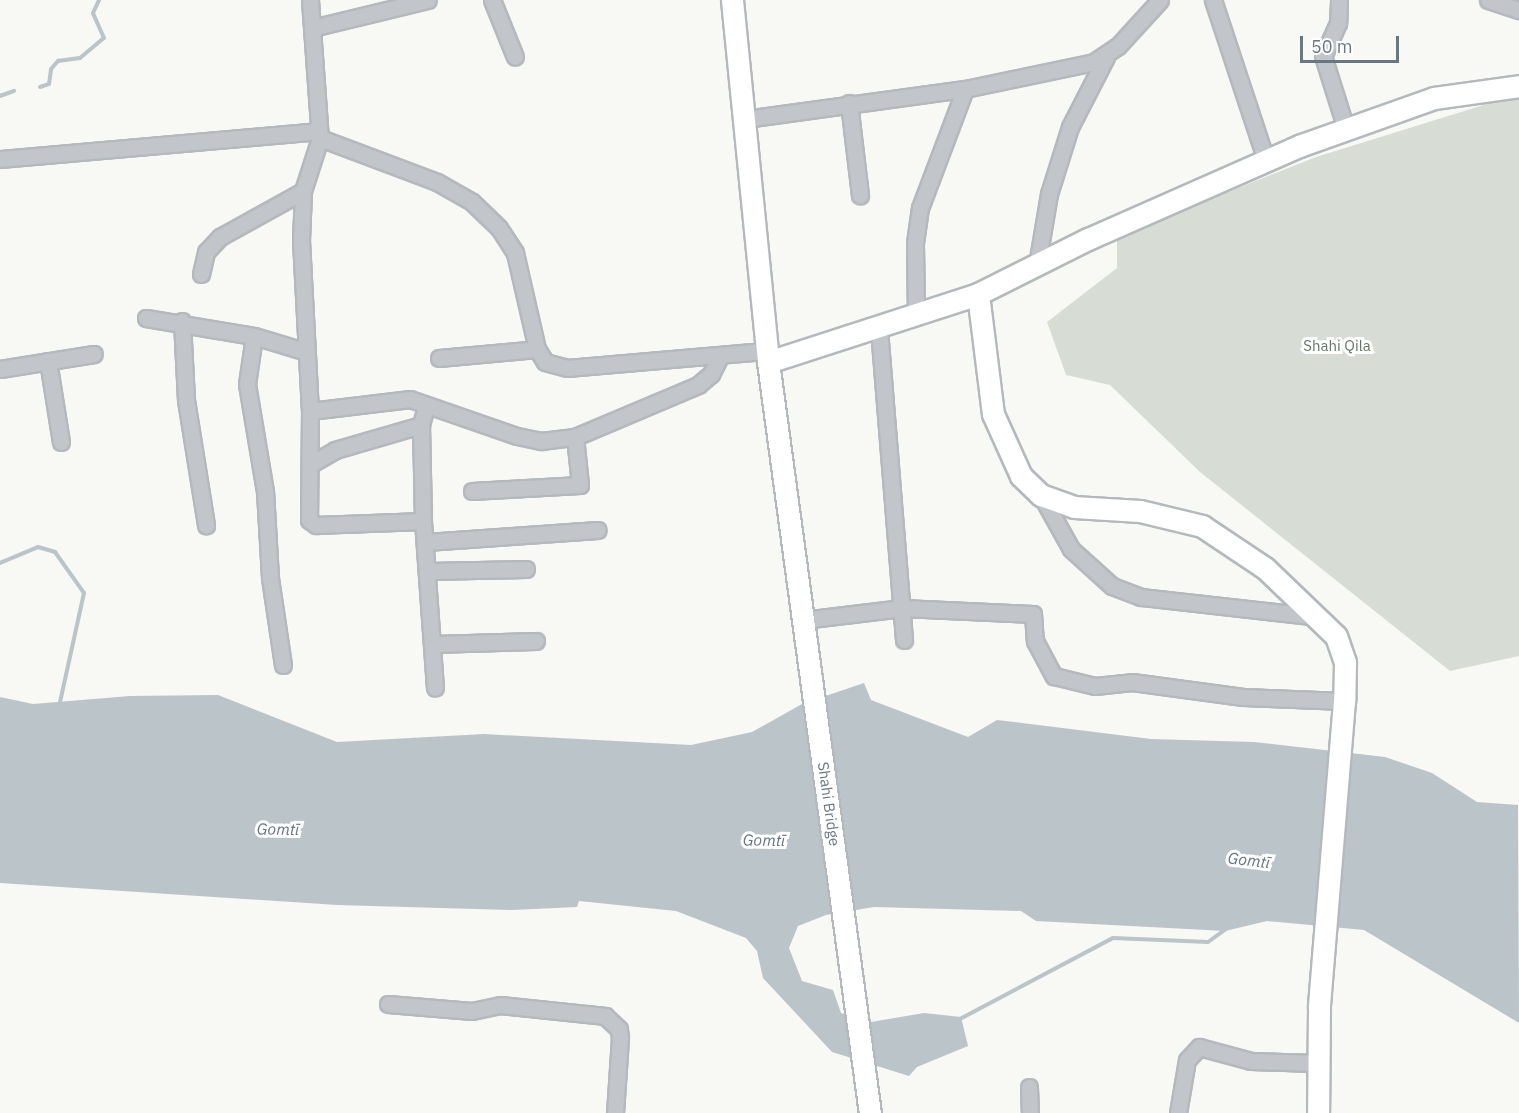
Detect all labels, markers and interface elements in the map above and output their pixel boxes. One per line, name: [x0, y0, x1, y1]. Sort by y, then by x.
scale bar: [1303, 24, 1402, 62]
text: 50 m: [1311, 35, 1353, 58]
park label: Shahi Qila: [1303, 337, 1371, 355]
street label: Shahi Bridge: [814, 761, 844, 847]
water label: Gomtī: [257, 819, 299, 839]
water label: Gomtī: [743, 830, 785, 850]
water label: Gomtī: [1227, 848, 1271, 872]

